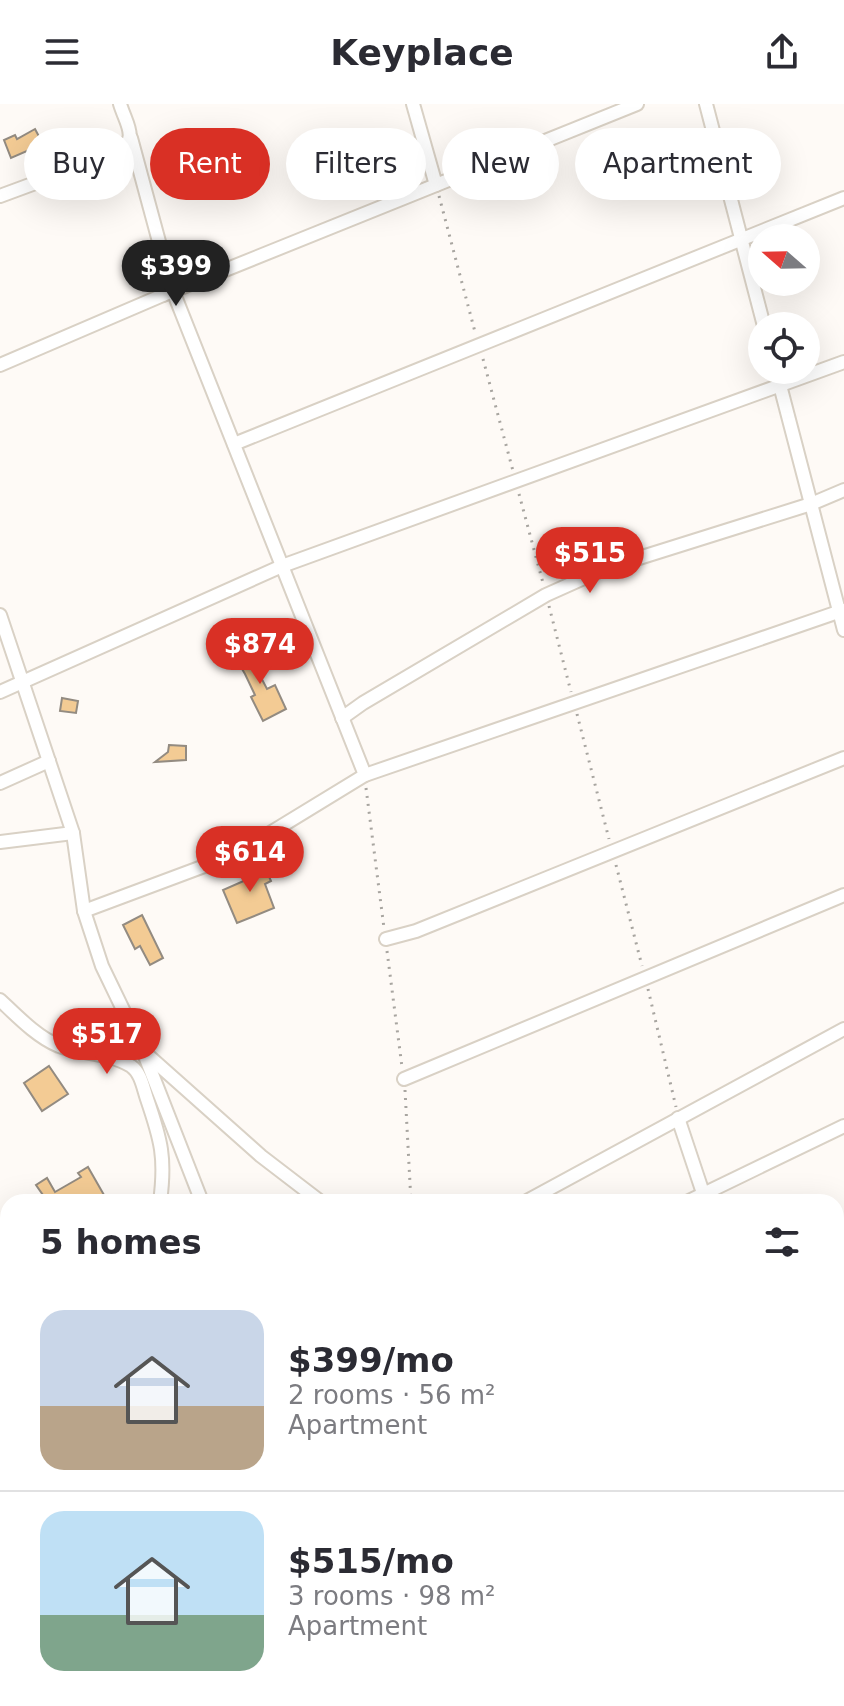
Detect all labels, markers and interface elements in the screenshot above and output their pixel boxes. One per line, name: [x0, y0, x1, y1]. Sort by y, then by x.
icon: menu: [40, 30, 84, 74]
icon: share: [760, 30, 804, 74]
text: Keyplace: [330, 32, 514, 73]
chip: Buy: [24, 128, 134, 200]
chip: Rent: [150, 128, 270, 200]
chip: Filters: [286, 128, 426, 200]
chip: New: [442, 128, 559, 200]
chip: Apartment: [575, 128, 781, 200]
north arrow: [748, 224, 820, 296]
map controls: [748, 224, 820, 384]
pin: $399: [129, 240, 223, 308]
text: $399: [140, 251, 212, 281]
button: locate: [748, 312, 820, 384]
pin: $515: [543, 527, 637, 595]
text: $515: [554, 538, 626, 568]
pin: $874: [213, 618, 307, 686]
text: $874: [224, 629, 296, 659]
pin: $614: [203, 826, 297, 894]
text: $614: [214, 837, 286, 867]
pin: $517: [60, 1008, 154, 1076]
text: $517: [71, 1019, 143, 1049]
icon: filters: [760, 1220, 804, 1264]
text: 5 homes: [40, 1222, 202, 1262]
text: $399/mo: [288, 1340, 454, 1380]
icon: home: [104, 1342, 200, 1438]
text: 2 rooms · 56 m²: [288, 1380, 496, 1410]
text: Apartment: [288, 1410, 427, 1440]
text: $515/mo: [288, 1541, 454, 1581]
icon: home: [104, 1543, 200, 1639]
text: 3 rooms · 98 m²: [288, 1581, 496, 1611]
text: Apartment: [288, 1611, 427, 1641]

